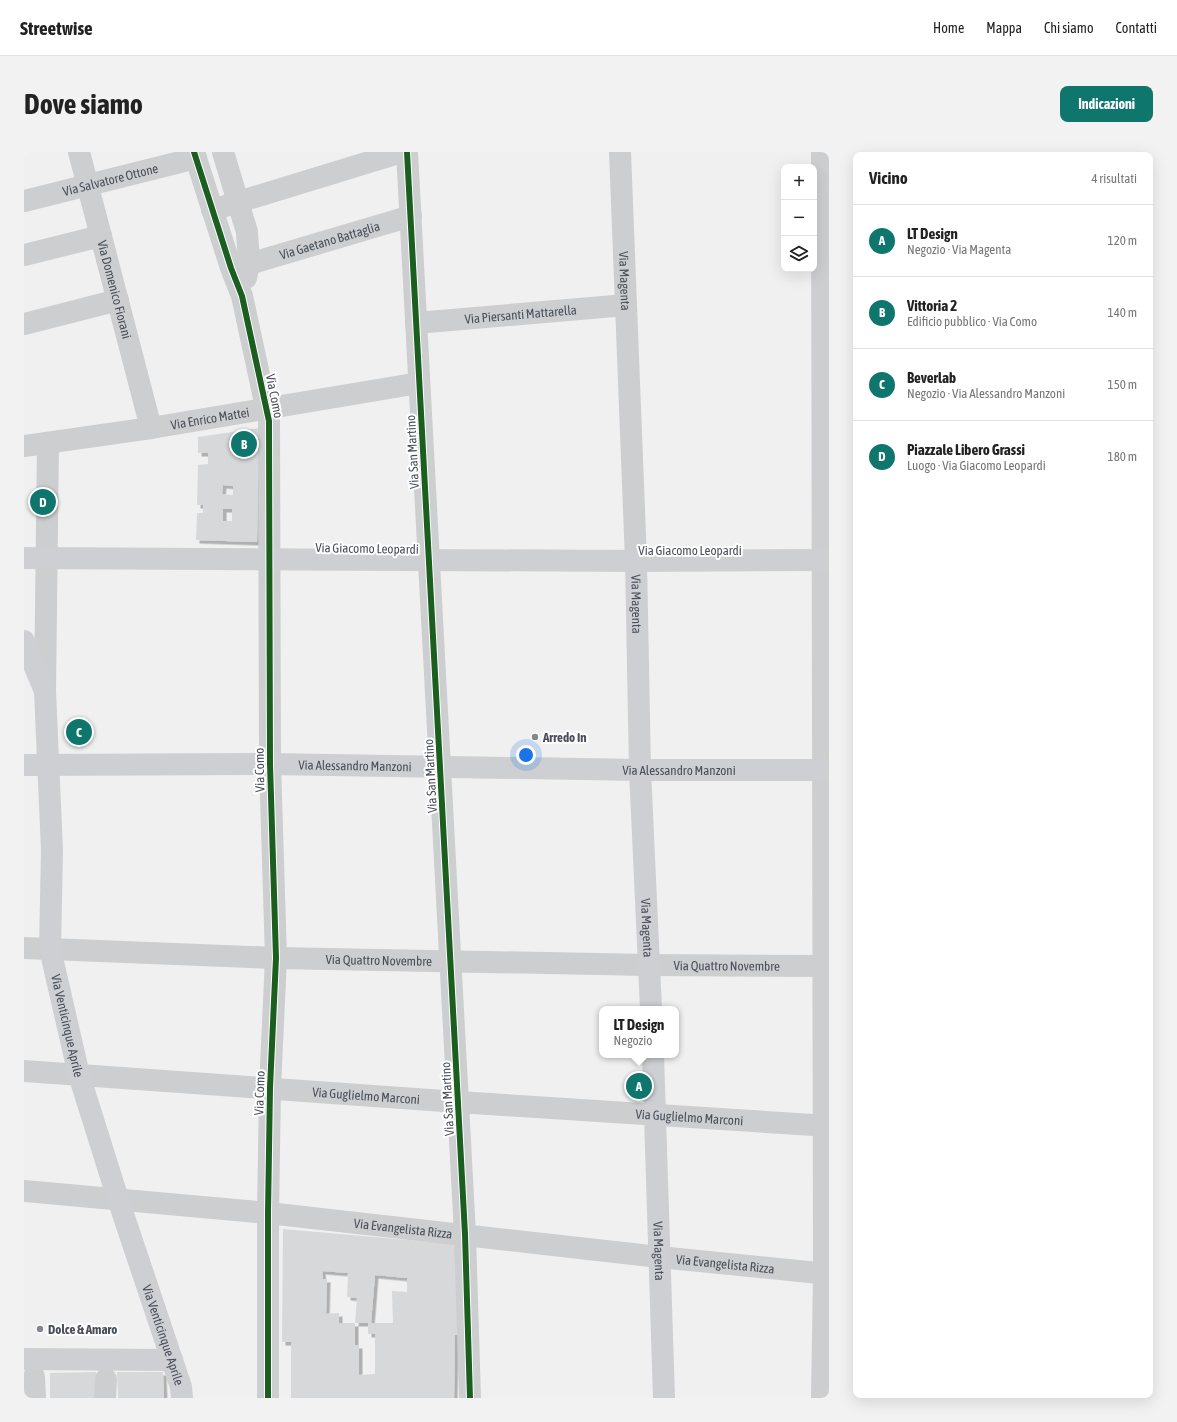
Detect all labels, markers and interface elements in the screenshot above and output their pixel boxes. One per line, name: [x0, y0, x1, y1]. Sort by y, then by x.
text: Streetwise: [20, 17, 93, 39]
text: Home: [933, 20, 964, 36]
text: Mappa: [986, 20, 1022, 36]
text: Chi siamo: [1044, 20, 1094, 36]
text: Contatti: [1116, 20, 1157, 36]
button: Indicazioni: [1060, 86, 1153, 122]
text: Dove siamo: [24, 88, 143, 120]
street label: Via Salvatore Ottone: [61, 161, 160, 199]
map controls: [781, 164, 817, 272]
button: +: [781, 164, 817, 200]
text: Vicino: [869, 168, 908, 188]
text: 4 risultati: [1091, 171, 1137, 186]
button: −: [781, 200, 817, 236]
street label: Via Gaetano Battaglia: [278, 219, 382, 263]
text: LT Design: [907, 225, 958, 242]
text: A: [879, 233, 885, 248]
text: 120 m: [1108, 233, 1137, 248]
button: layers: [781, 236, 817, 272]
street label: Via Domenico Fiorani: [94, 239, 134, 340]
text: Negozio · Via Magenta: [907, 242, 1011, 257]
street label: Via Magenta: [616, 251, 633, 311]
text: Vittoria 2: [907, 297, 957, 314]
street label: Via Piersanti Mattarella: [464, 302, 577, 327]
text: B: [879, 305, 885, 320]
text: 140 m: [1108, 305, 1137, 320]
text: Edificio pubblico · Via Como: [907, 314, 1037, 329]
text: Beverlab: [907, 369, 956, 386]
street label: Via Como: [263, 373, 286, 419]
text: C: [879, 377, 885, 392]
text: 150 m: [1108, 377, 1137, 392]
text: Negozio · Via Alessandro Manzoni: [907, 386, 1065, 401]
street label: Via Enrico Mattei: [169, 405, 251, 433]
street label: Via San Martino: [403, 414, 422, 490]
pin: B: [231, 429, 257, 459]
text: Piazzale Libero Grassi: [907, 441, 1025, 458]
text: D: [878, 449, 886, 464]
text: 180 m: [1108, 449, 1137, 464]
text: Luogo · Via Giacomo Leopardi: [907, 458, 1046, 473]
pin: D: [30, 487, 56, 517]
street label: Via Giacomo Leopardi: [315, 540, 419, 557]
street label: Via Giacomo Leopardi: [638, 543, 742, 558]
street label: Via Magenta: [628, 574, 644, 634]
pin: C: [66, 717, 92, 747]
place label: Arredo In: [542, 730, 587, 745]
marker: Arredo In: [530, 732, 540, 742]
street label: Via San Martino: [421, 738, 440, 814]
your location: [516, 745, 536, 765]
street label: Via Como: [252, 748, 267, 792]
street label: Via Alessandro Manzoni: [298, 757, 412, 774]
street label: Via Alessandro Manzoni: [622, 763, 736, 778]
street label: Via Magenta: [638, 898, 656, 958]
street label: Via Quattro Novembre: [325, 952, 432, 969]
street label: Via Quattro Novembre: [673, 958, 780, 974]
street label: Via Venticinque Aprile: [48, 973, 86, 1079]
popup: [599, 1006, 679, 1058]
text: LT Design: [614, 1016, 664, 1033]
text: Negozio: [614, 1033, 652, 1048]
street label: Via San Martino: [438, 1061, 457, 1137]
street label: Via Como: [251, 1070, 268, 1116]
pin: A: [626, 1071, 652, 1101]
street label: Via Guglielmo Marconi: [312, 1085, 420, 1107]
street label: Via Guglielmo Marconi: [635, 1107, 744, 1128]
street label: Via Evangelista Rizza: [353, 1216, 453, 1242]
street label: Via Magenta: [650, 1221, 667, 1281]
street label: Via Evangelista Rizza: [675, 1252, 775, 1277]
street label: Via Venticinque Aprile: [139, 1283, 187, 1387]
place label: Dolce & Amaro: [48, 1322, 117, 1337]
marker: Dolce & Amaro: [35, 1324, 45, 1334]

